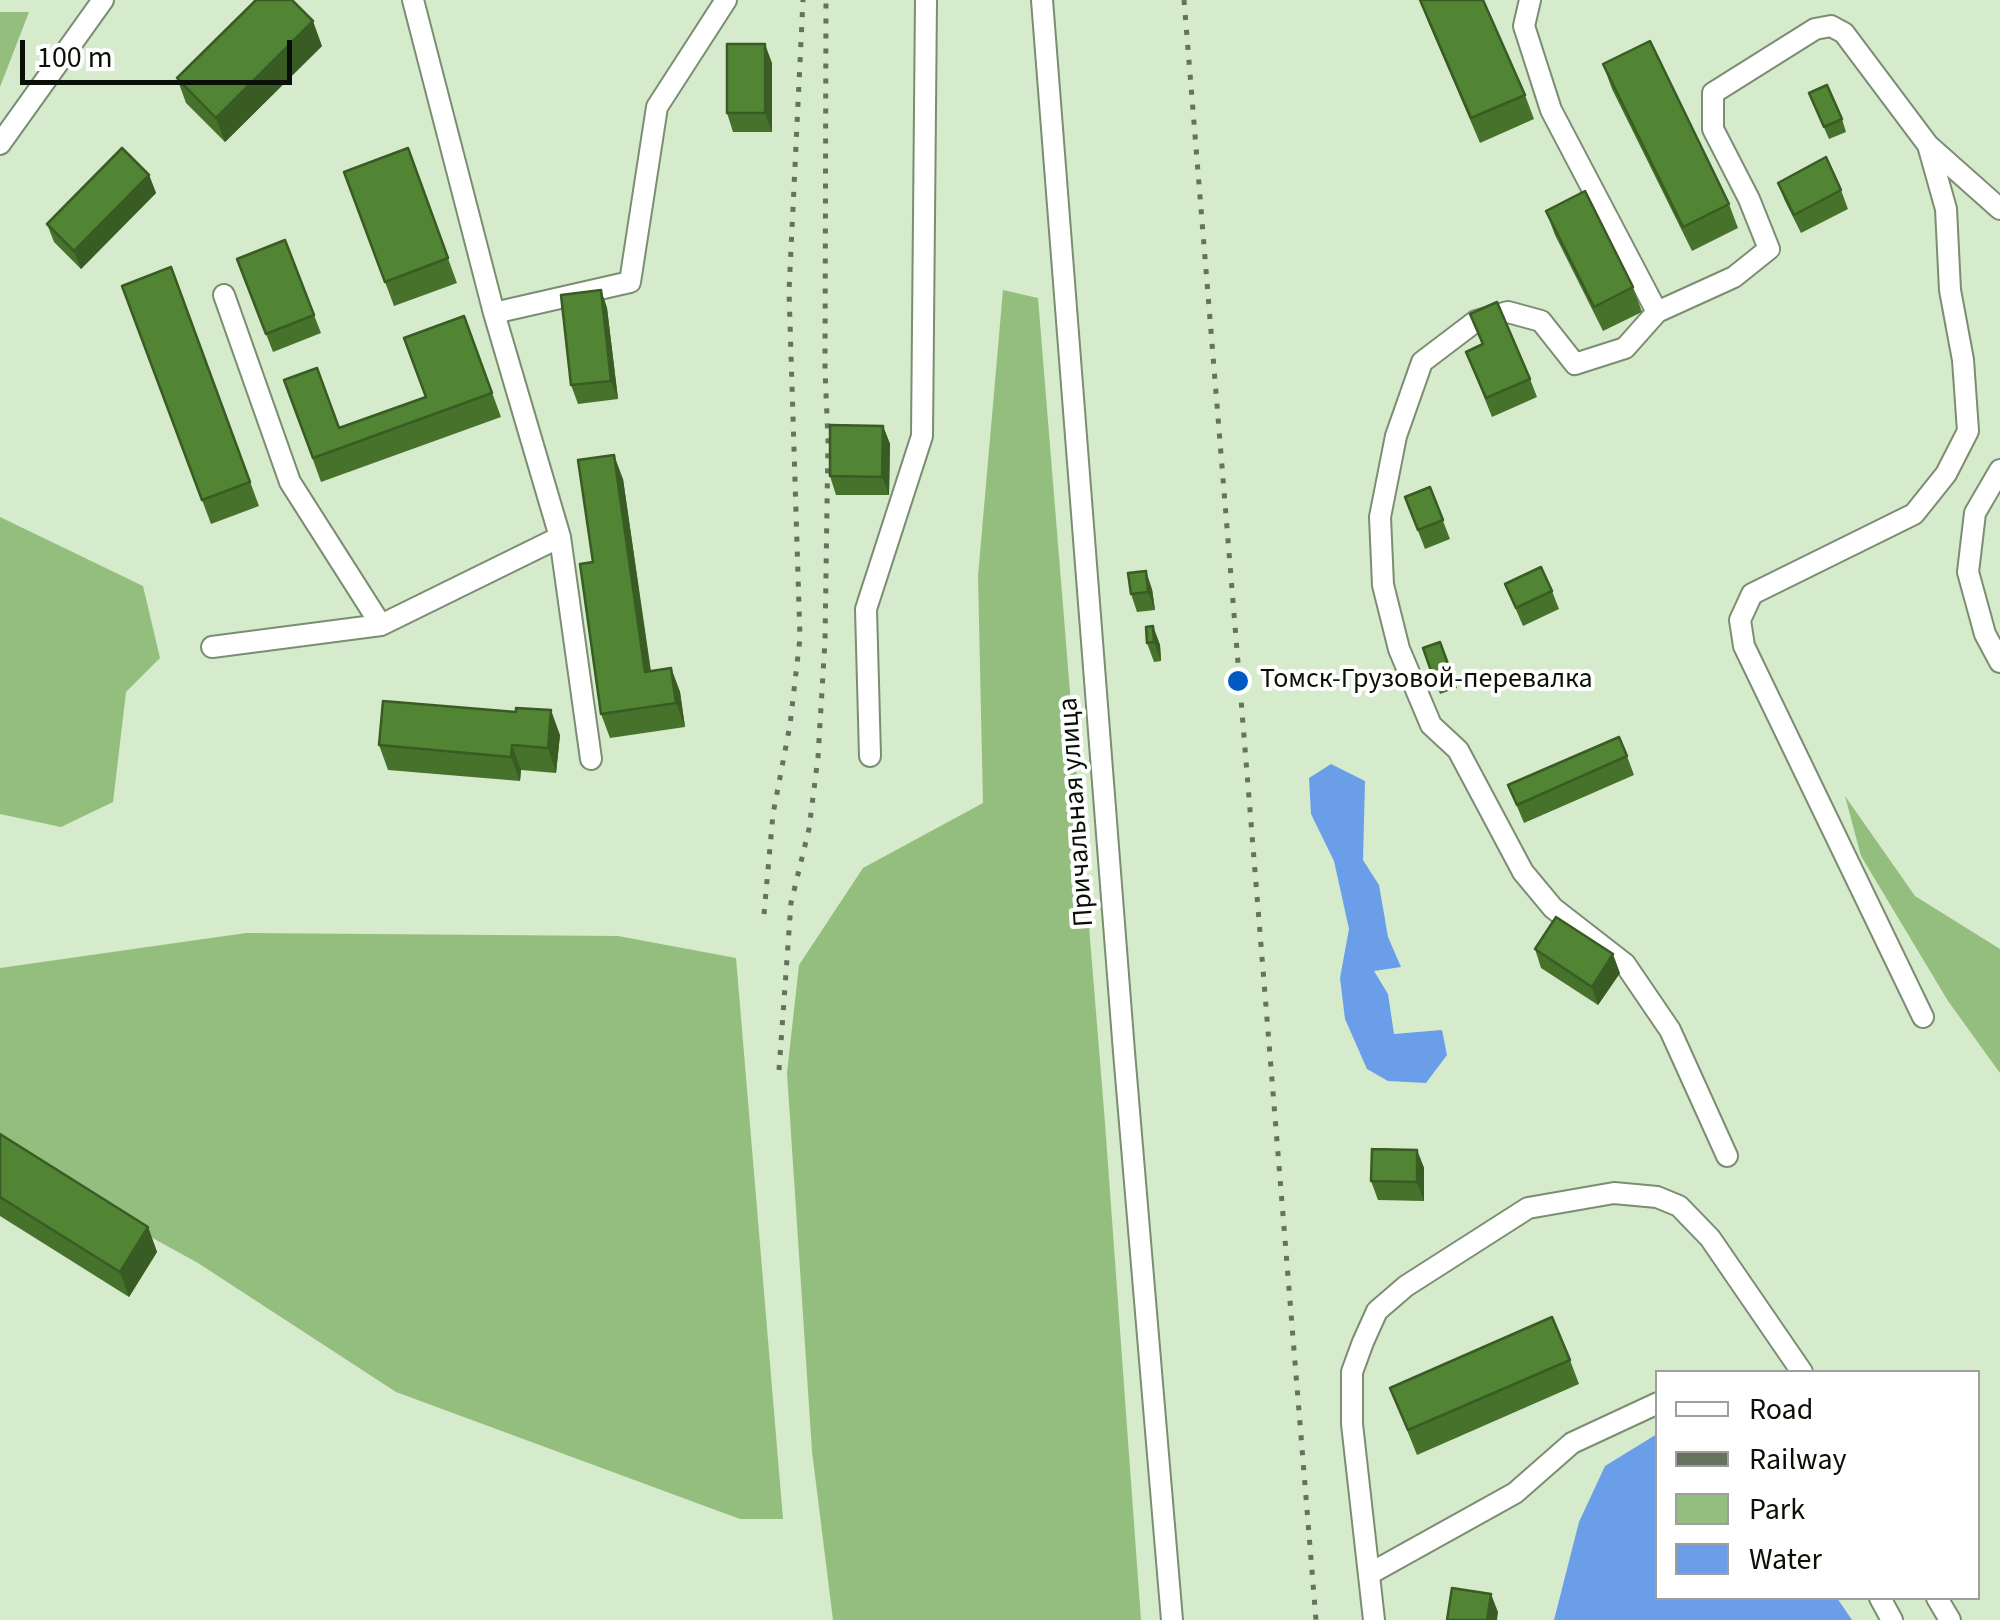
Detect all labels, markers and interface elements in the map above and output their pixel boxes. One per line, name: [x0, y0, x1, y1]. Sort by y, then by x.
scale bar: [25, 20, 298, 82]
text: 100 m: [37, 36, 113, 79]
place label: Томск-Грузовой-перевалка: [1260, 664, 1593, 698]
marker: Томск-Грузовой-перевалка: [1225, 668, 1251, 694]
street label: Причальная улица: [1053, 696, 1103, 928]
legend: [1655, 1370, 1980, 1600]
text: Road: [1749, 1388, 1813, 1431]
text: Railway: [1749, 1438, 1847, 1481]
text: Park: [1749, 1488, 1805, 1531]
text: Water: [1749, 1538, 1822, 1581]

